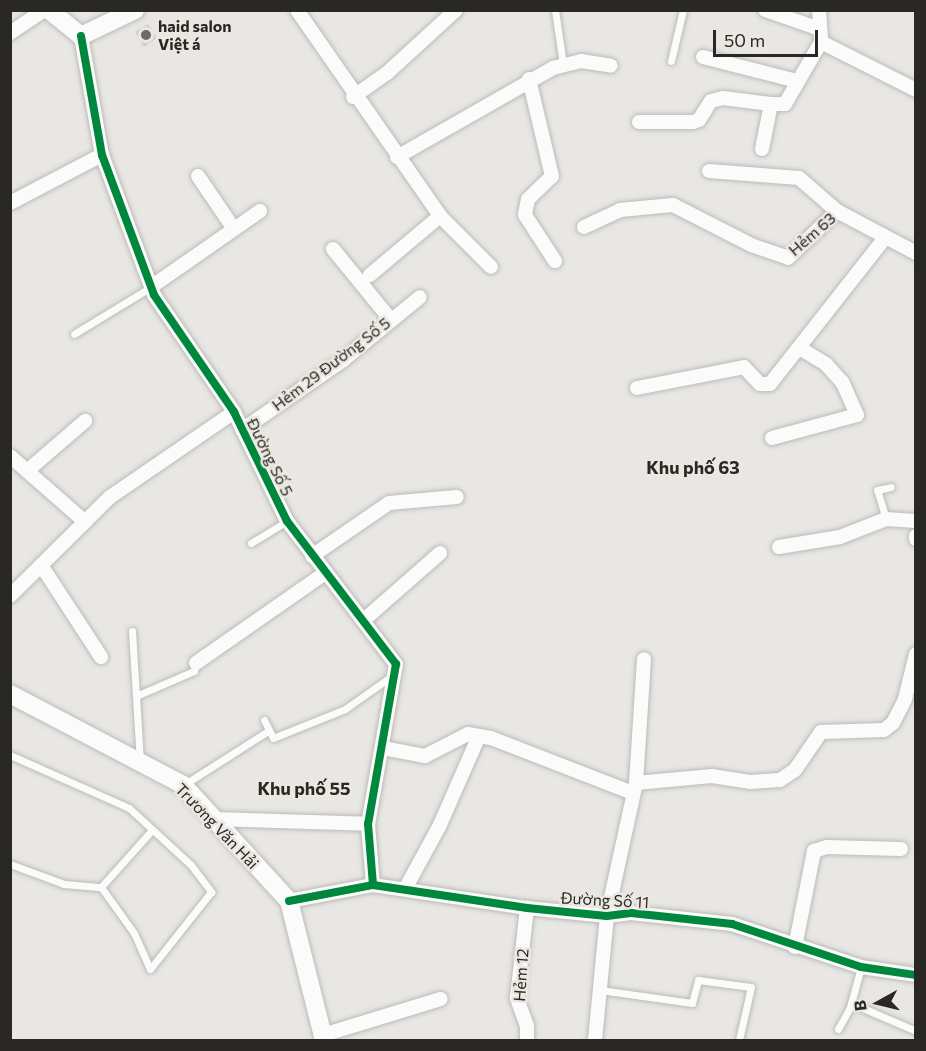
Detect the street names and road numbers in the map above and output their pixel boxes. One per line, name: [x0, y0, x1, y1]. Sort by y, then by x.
street label: Hẻm 63: [784, 208, 840, 260]
street label: Hẻm 29 Đường Số 5: [268, 313, 394, 415]
street label: Đường Số 5: [243, 415, 297, 499]
street label: Trương Văn Hải: [171, 779, 263, 873]
street label: Đường Số 11: [560, 888, 650, 912]
street label: Hẻm 12: [510, 948, 532, 1002]

